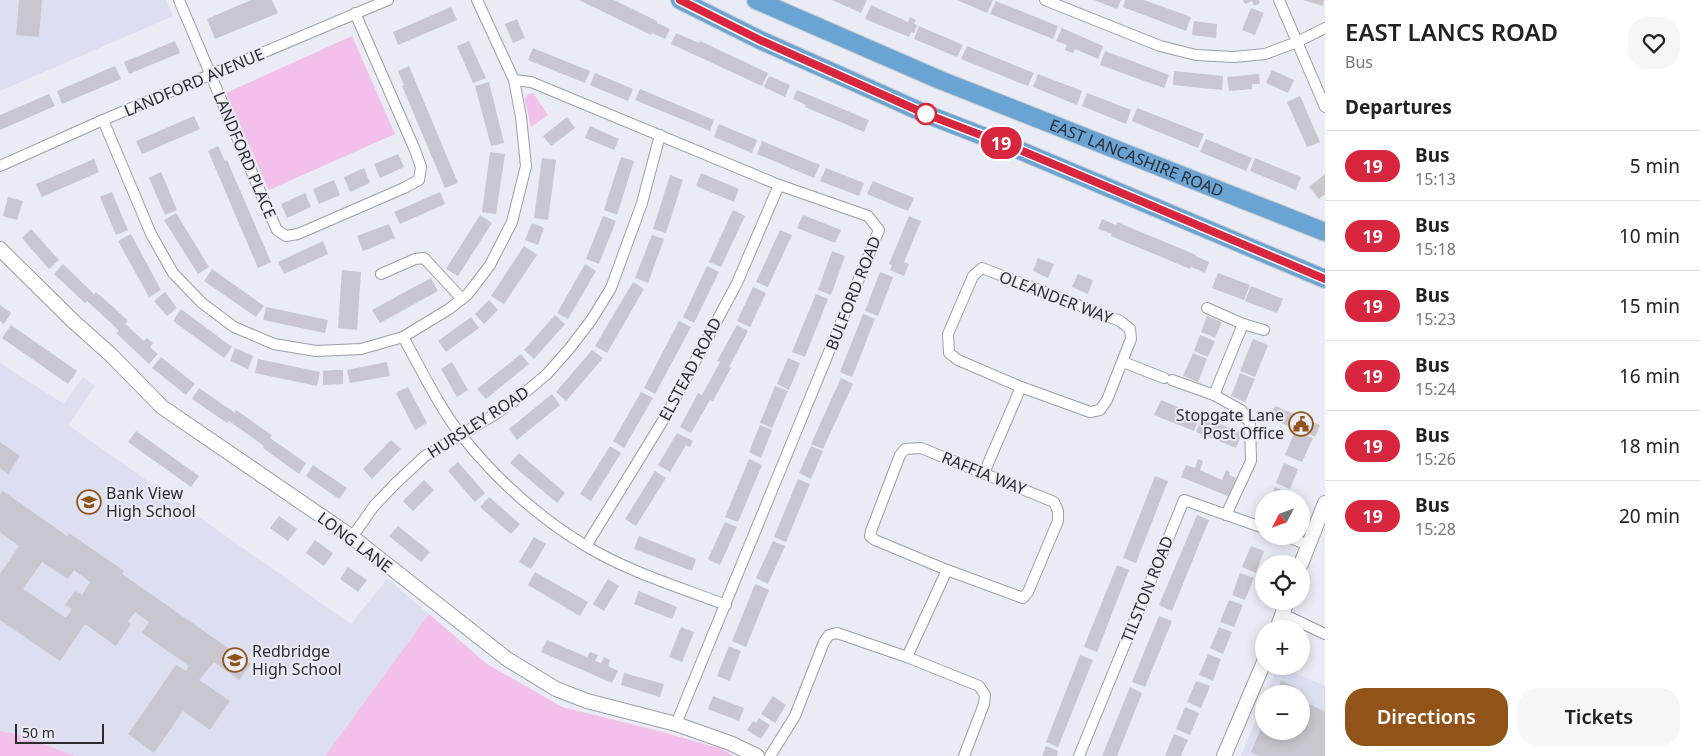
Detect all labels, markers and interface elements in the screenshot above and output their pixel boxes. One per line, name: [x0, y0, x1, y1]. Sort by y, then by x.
text: EAST LANCS ROAD: [1345, 15, 1558, 48]
button: heart: [1628, 17, 1680, 69]
street label: LANDFORD AVENUE: [121, 43, 267, 121]
text: Bus: [1345, 51, 1373, 73]
street label: LANDFORD PLACE: [208, 88, 282, 222]
text: Departures: [1345, 94, 1452, 120]
unlabelled marker: [915, 103, 937, 125]
street label: EAST LANCASHIRE ROAD: [1046, 113, 1227, 202]
line badge: 19: [978, 127, 1024, 159]
text: 19: [991, 131, 1011, 155]
text: Bus: [1415, 142, 1450, 168]
text: 5 min: [1630, 153, 1680, 179]
text: 19: [1362, 154, 1383, 178]
text: 15:13: [1415, 168, 1456, 190]
text: Bus: [1415, 212, 1450, 238]
text: 10 min: [1619, 223, 1680, 249]
text: 19: [1362, 224, 1383, 248]
street label: BULFORD ROAD: [820, 233, 886, 353]
text: 15:18: [1415, 238, 1456, 260]
street label: OLEANDER WAY: [996, 265, 1117, 329]
text: Bus: [1415, 282, 1450, 308]
text: 15 min: [1619, 293, 1680, 319]
text: 19: [1362, 294, 1383, 318]
text: 15:23: [1415, 308, 1456, 330]
street label: ELSTEAD ROAD: [654, 314, 726, 424]
text: Bus: [1415, 352, 1450, 378]
text: 16 min: [1619, 363, 1680, 389]
text: 19: [1362, 364, 1383, 388]
text: 15:24: [1415, 378, 1456, 400]
street label: HURSLEY ROAD: [423, 381, 533, 463]
place label: Stopgate Lane Post Office: [1176, 404, 1284, 444]
public building icon: Stopgate Lane Post Office: [1288, 411, 1314, 437]
text: Bus: [1415, 422, 1450, 448]
text: 18 min: [1619, 433, 1680, 459]
text: 19: [1362, 434, 1383, 458]
street label: RAFFIA WAY: [939, 446, 1030, 500]
text: 15:26: [1415, 448, 1456, 470]
place label: Bank View High School: [106, 482, 196, 522]
school or university icon: Bank View High School: [76, 489, 102, 515]
north arrow: [1255, 490, 1310, 545]
map controls: [1255, 490, 1310, 740]
text: Bus: [1415, 492, 1450, 518]
text: 20 min: [1619, 503, 1680, 529]
text: 19: [1362, 504, 1383, 528]
street label: LONG LANE: [313, 507, 397, 577]
text: 15:28: [1415, 518, 1456, 540]
street label: TILSTON ROAD: [1116, 533, 1178, 645]
button: locate: [1255, 555, 1310, 610]
button: +: [1255, 620, 1310, 675]
place label: Redbridge High School: [252, 640, 342, 680]
school or university icon: Redbridge High School: [222, 647, 248, 673]
button: −: [1255, 685, 1310, 740]
button: Directions: [1345, 688, 1508, 746]
button: Tickets: [1518, 688, 1680, 746]
scale bar: [15, 721, 104, 744]
text: 50 m: [22, 723, 55, 742]

